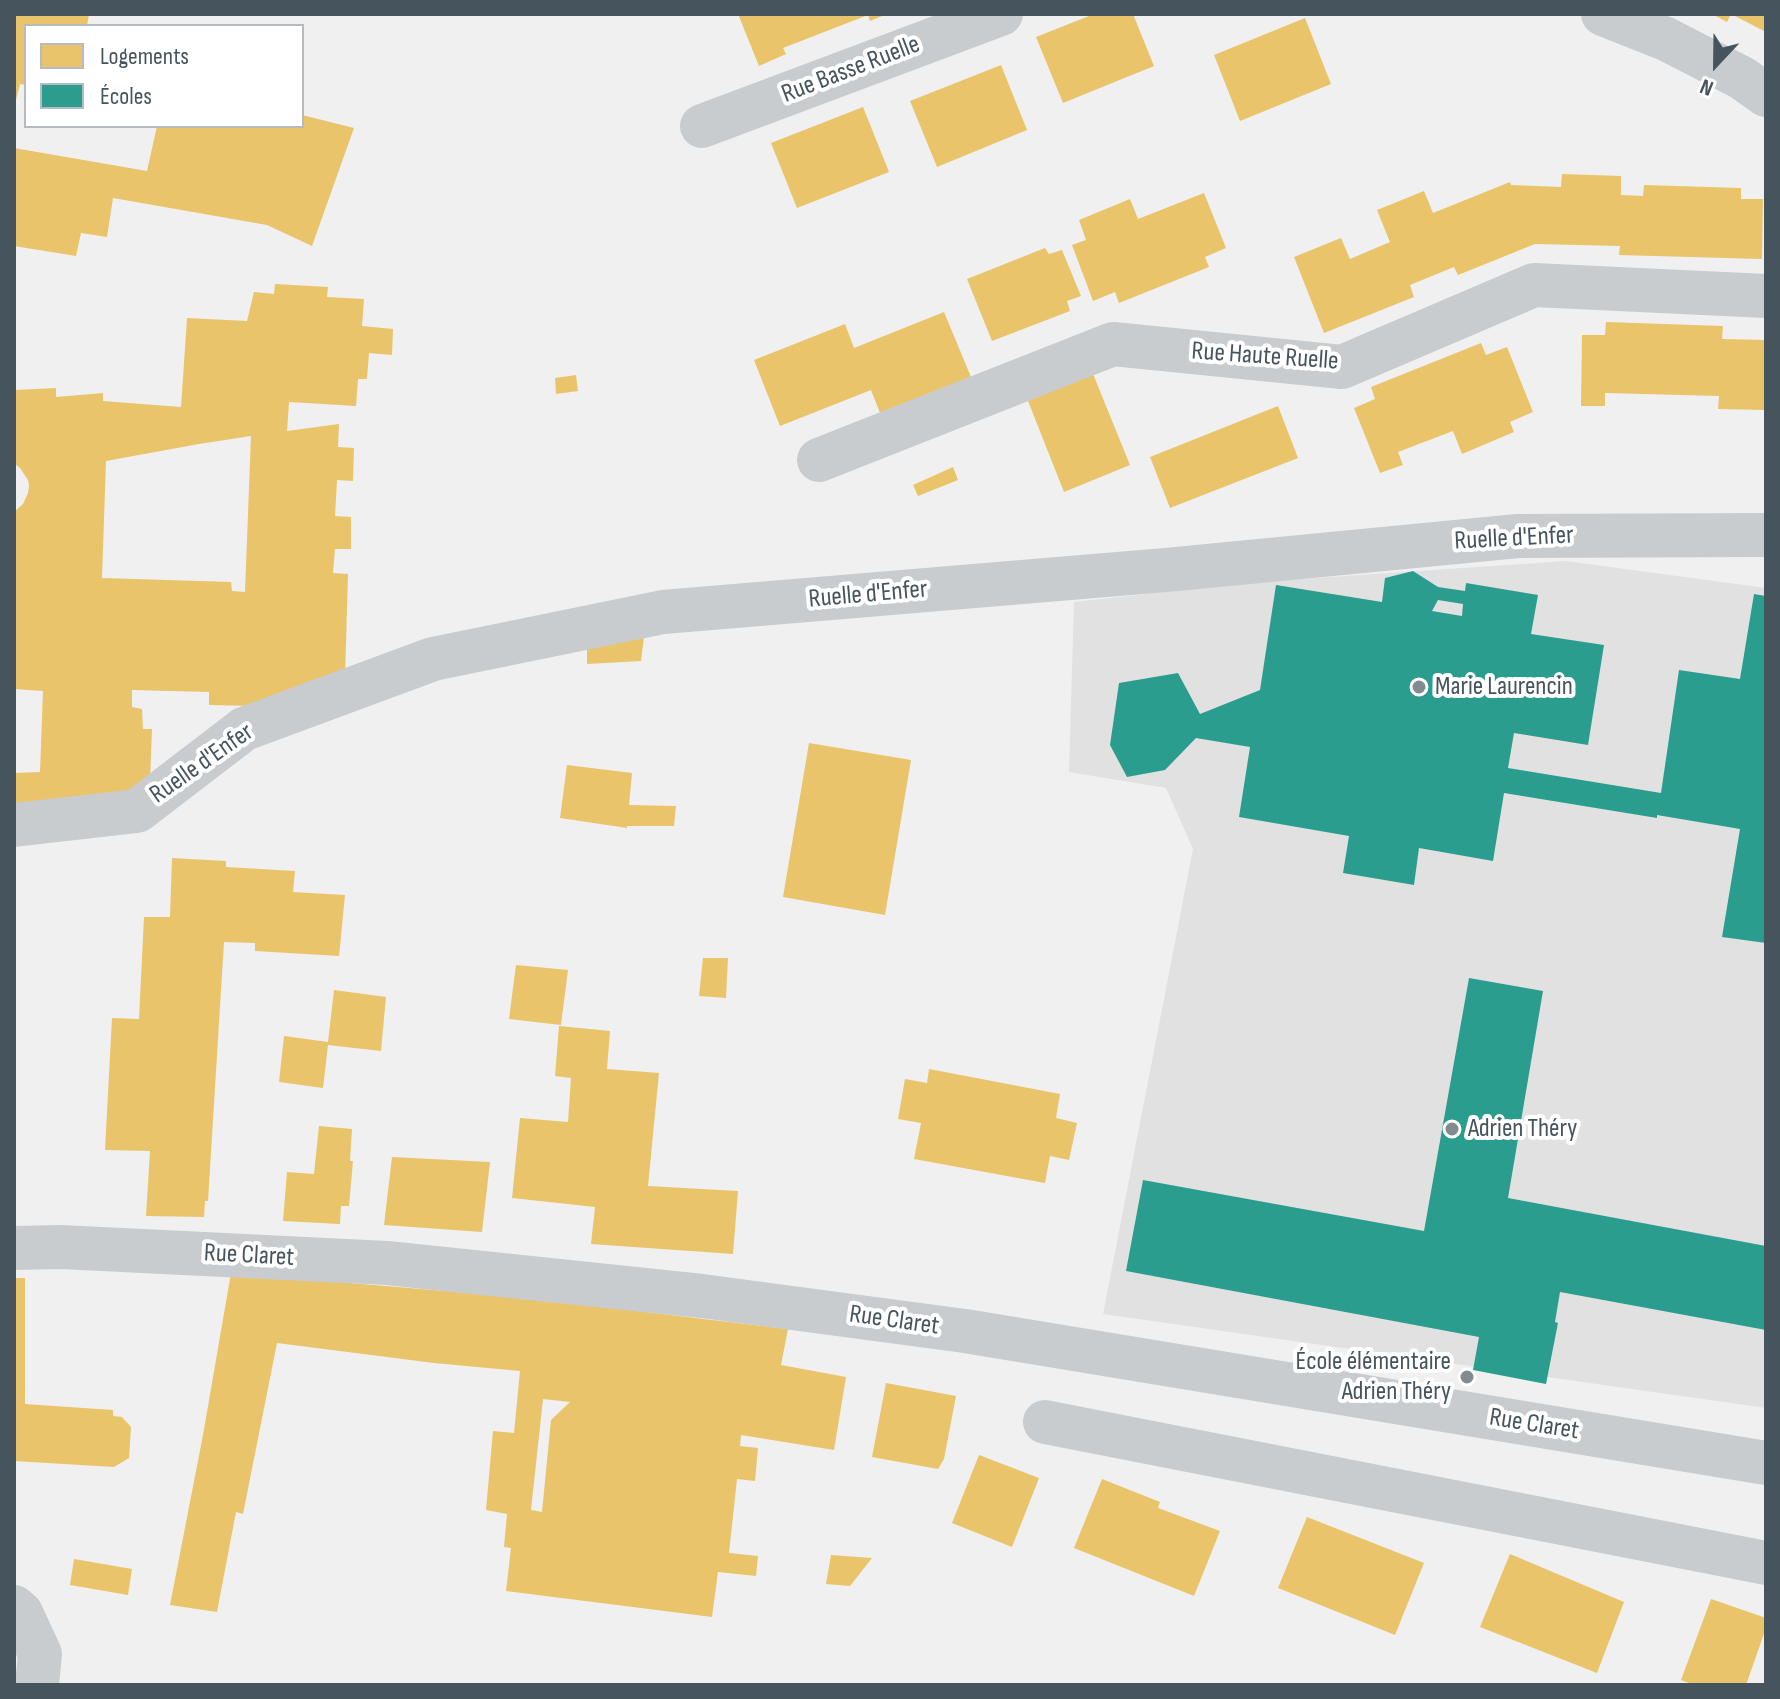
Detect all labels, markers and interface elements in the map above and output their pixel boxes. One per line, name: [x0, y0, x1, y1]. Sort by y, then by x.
legend: [24, 24, 304, 128]
north arrow: [1676, 24, 1756, 104]
street label: Rue Basse Ruelle: [777, 29, 925, 111]
text: Logements: [100, 42, 189, 71]
text: N: [1696, 72, 1717, 101]
text: Écoles: [100, 82, 152, 111]
street label: Rue Haute Ruelle: [1190, 336, 1340, 378]
street label: Ruelle d'Enfer: [1454, 520, 1574, 558]
street label: Ruelle d'Enfer: [807, 574, 929, 616]
place label: Marie Laurencin: [1435, 671, 1573, 703]
marker: Marie Laurencin: [1410, 678, 1428, 696]
street label: Ruelle d'Enfer: [144, 717, 260, 811]
place label: Adrien Théry: [1468, 1113, 1577, 1145]
marker: Adrien Théry: [1443, 1120, 1461, 1138]
street label: Rue Claret: [203, 1238, 295, 1274]
street label: Rue Claret: [847, 1299, 941, 1343]
place label: École élémentaire Adrien Théry: [1296, 1346, 1451, 1408]
marker: École élémentaire Adrien Théry: [1458, 1368, 1476, 1386]
street label: Rue Claret: [1487, 1403, 1581, 1447]

